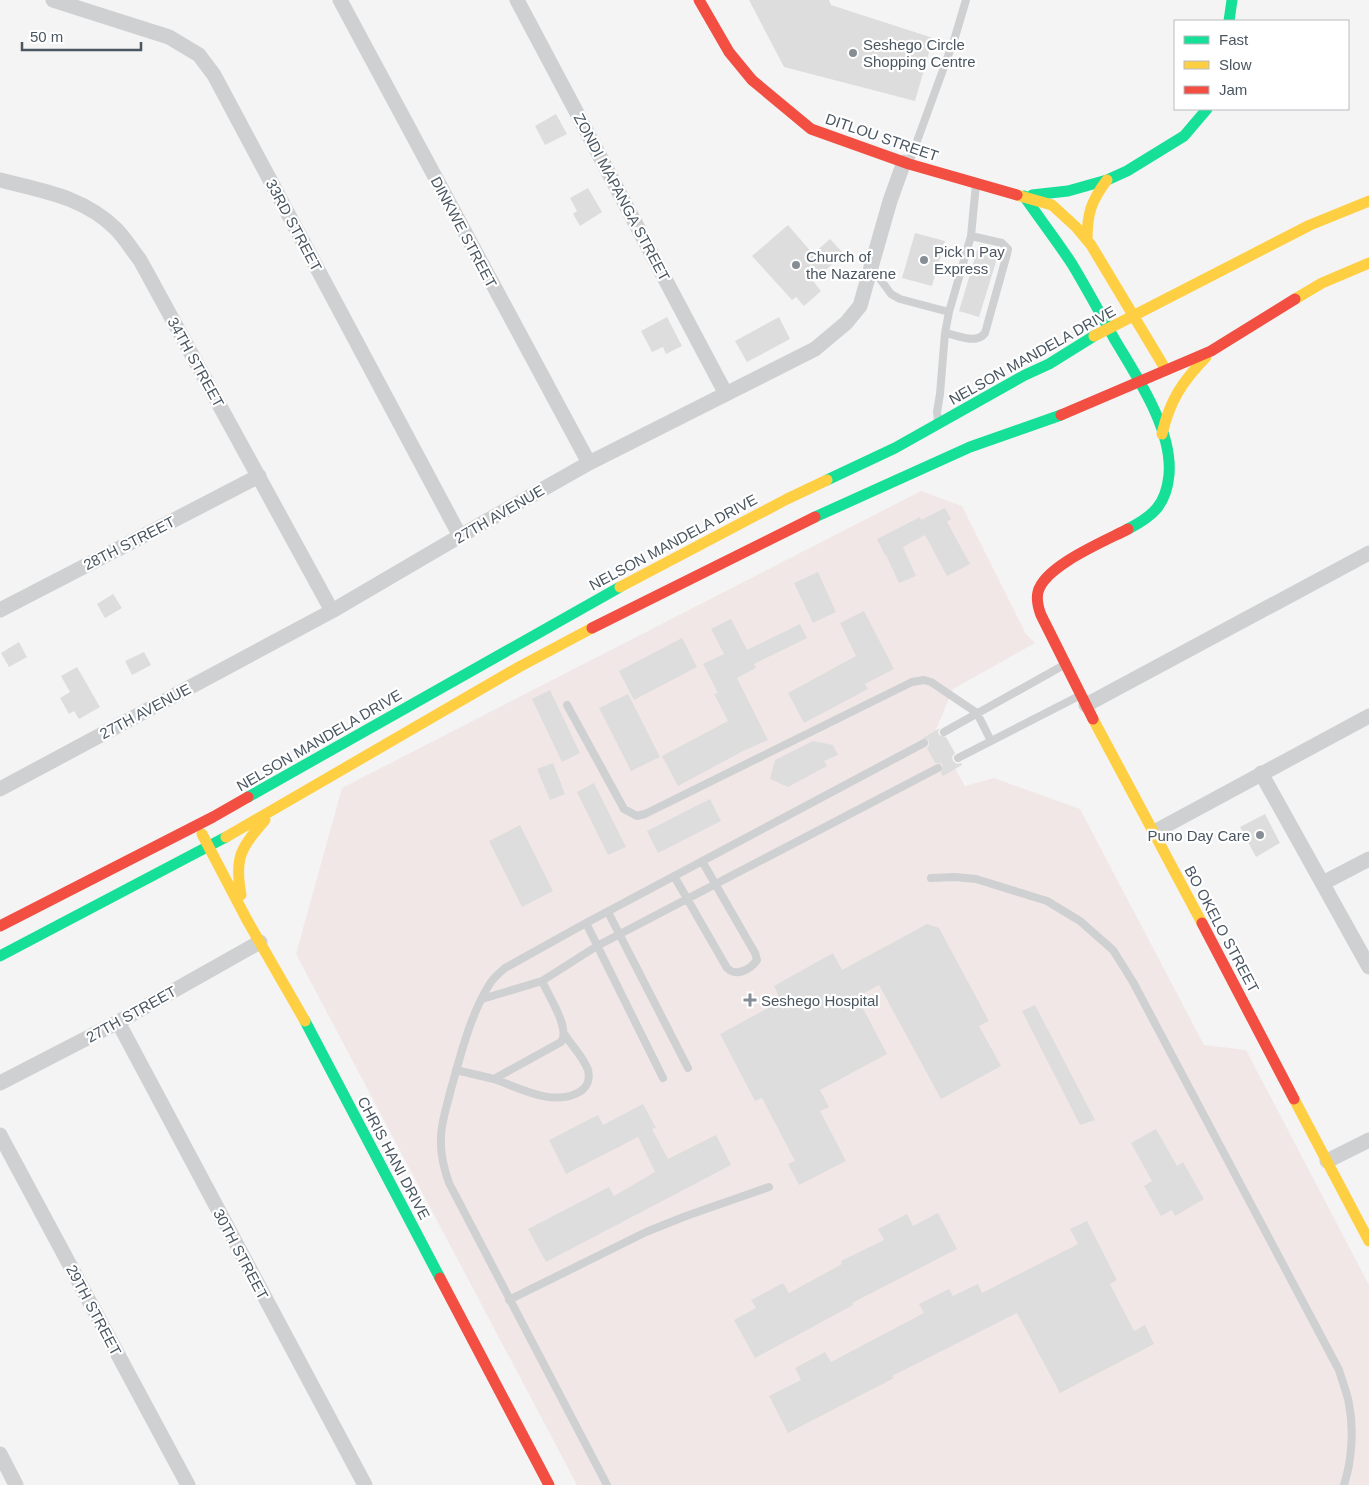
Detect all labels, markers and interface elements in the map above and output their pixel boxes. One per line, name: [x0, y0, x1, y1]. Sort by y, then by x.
scale bar: [22, 20, 141, 52]
legend: [1174, 20, 1349, 110]
text: 50 m: [30, 28, 63, 45]
text: Fast: [1219, 31, 1249, 48]
place label: Seshego Circle Shopping Centre: [863, 36, 976, 70]
marker: Seshego Circle Shopping Centre: [847, 47, 859, 59]
text: Slow: [1219, 56, 1252, 73]
text: Jam: [1219, 81, 1247, 98]
street label: ZONDI MAPANGA STREET: [571, 110, 673, 284]
street label: DITLOU STREET: [823, 110, 941, 164]
street label: DINKWE STREET: [428, 174, 500, 290]
street label: 33RD STREET: [263, 176, 325, 274]
place label: Pick n Pay Express: [934, 243, 1005, 277]
place label: Church of the Nazarene: [806, 248, 896, 282]
marker: Pick n Pay Express: [918, 254, 930, 266]
marker: Church of the Nazarene: [790, 259, 802, 271]
street label: NELSON MANDELA DRIVE: [946, 302, 1118, 408]
street label: 34TH STREET: [164, 314, 228, 410]
street label: 27TH AVENUE: [451, 481, 547, 547]
street label: NELSON MANDELA DRIVE: [586, 490, 760, 594]
street label: 28TH STREET: [81, 513, 177, 573]
street label: 27TH AVENUE: [97, 680, 193, 742]
street label: NELSON MANDELA DRIVE: [234, 686, 404, 794]
place label: Puno Day Care: [1147, 827, 1250, 844]
marker: Puno Day Care: [1254, 829, 1266, 841]
street label: BO OKELO STREET: [1181, 863, 1263, 995]
street label: 27TH STREET: [83, 982, 179, 1046]
place label: Seshego Hospital: [761, 992, 879, 1009]
marker: Seshego Hospital: [743, 993, 757, 1007]
street label: CHRIS HANI DRIVE: [354, 1094, 434, 1222]
street label: 30TH STREET: [210, 1206, 272, 1302]
street label: 29TH STREET: [63, 1262, 125, 1358]

